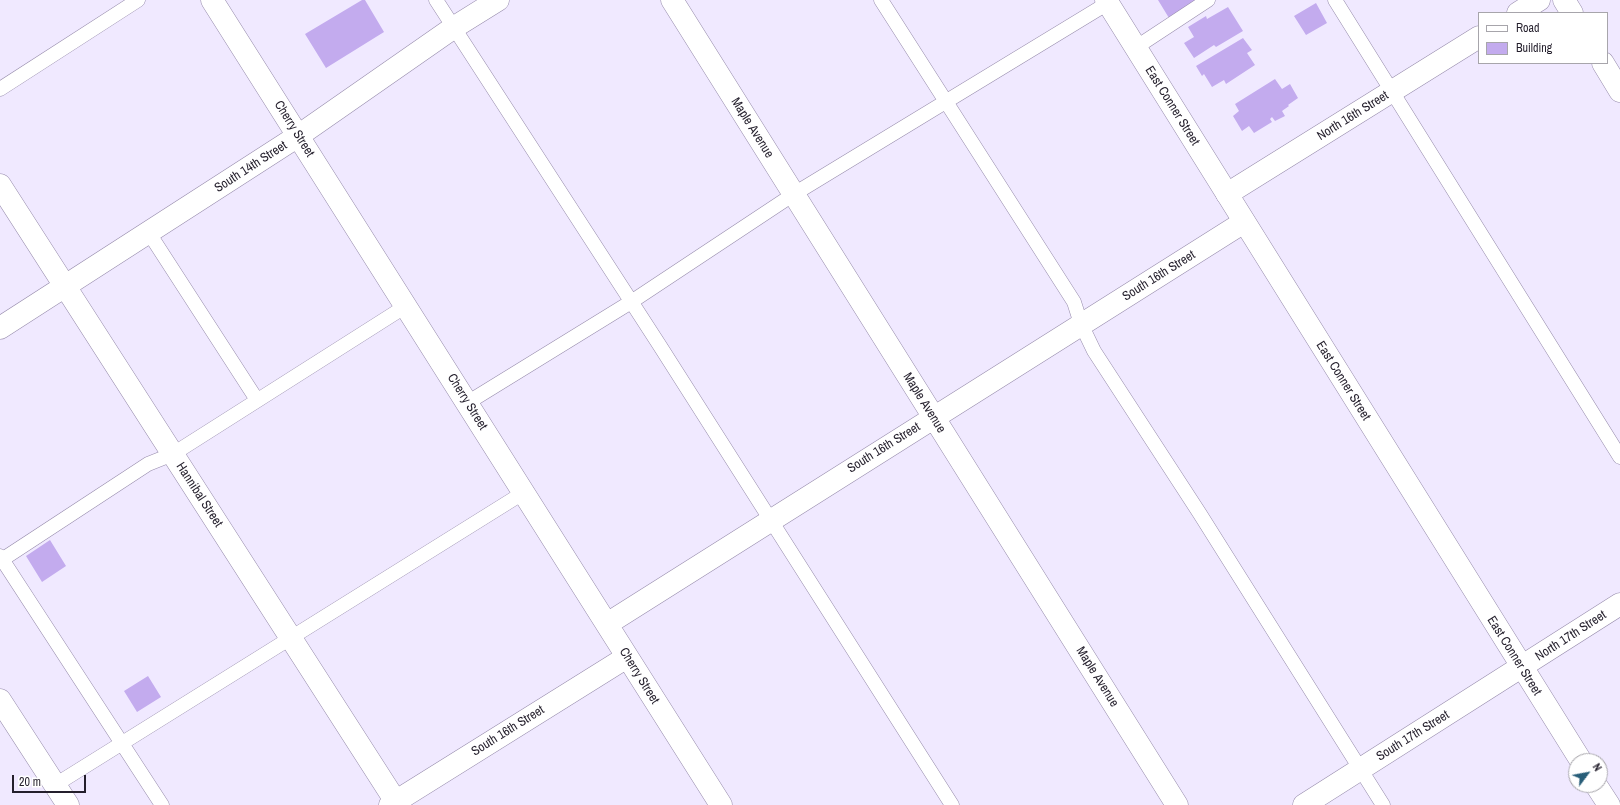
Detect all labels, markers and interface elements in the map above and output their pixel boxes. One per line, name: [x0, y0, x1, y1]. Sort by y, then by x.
legend: [1478, 12, 1608, 64]
text: Road: [1516, 20, 1540, 36]
text: Building: [1516, 40, 1552, 56]
street label: East Conner Street: [1141, 63, 1203, 149]
street label: North 16th Street: [1314, 88, 1392, 144]
street label: Maple Avenue: [727, 95, 777, 161]
street label: Cherry Street: [271, 98, 317, 160]
street label: South 14th Street: [212, 138, 290, 196]
street label: South 16th Street: [1120, 247, 1198, 305]
street label: East Conner Street: [1312, 338, 1374, 424]
street label: Maple Avenue: [899, 370, 949, 436]
street label: Cherry Street: [444, 371, 490, 433]
street label: South 16th Street: [845, 419, 923, 477]
street label: Hannibal Street: [172, 460, 226, 530]
street label: North 17th Street: [1533, 607, 1609, 665]
street label: East Conner Street: [1483, 613, 1545, 699]
street label: Maple Avenue: [1072, 644, 1122, 710]
street label: Cherry Street: [616, 645, 662, 707]
street label: South 16th Street: [469, 702, 547, 760]
street label: South 17th Street: [1374, 707, 1452, 765]
north arrow: [1568, 753, 1608, 793]
text: N: [1590, 761, 1605, 774]
scale bar: [14, 767, 88, 793]
text: 20 m: [19, 774, 41, 790]

